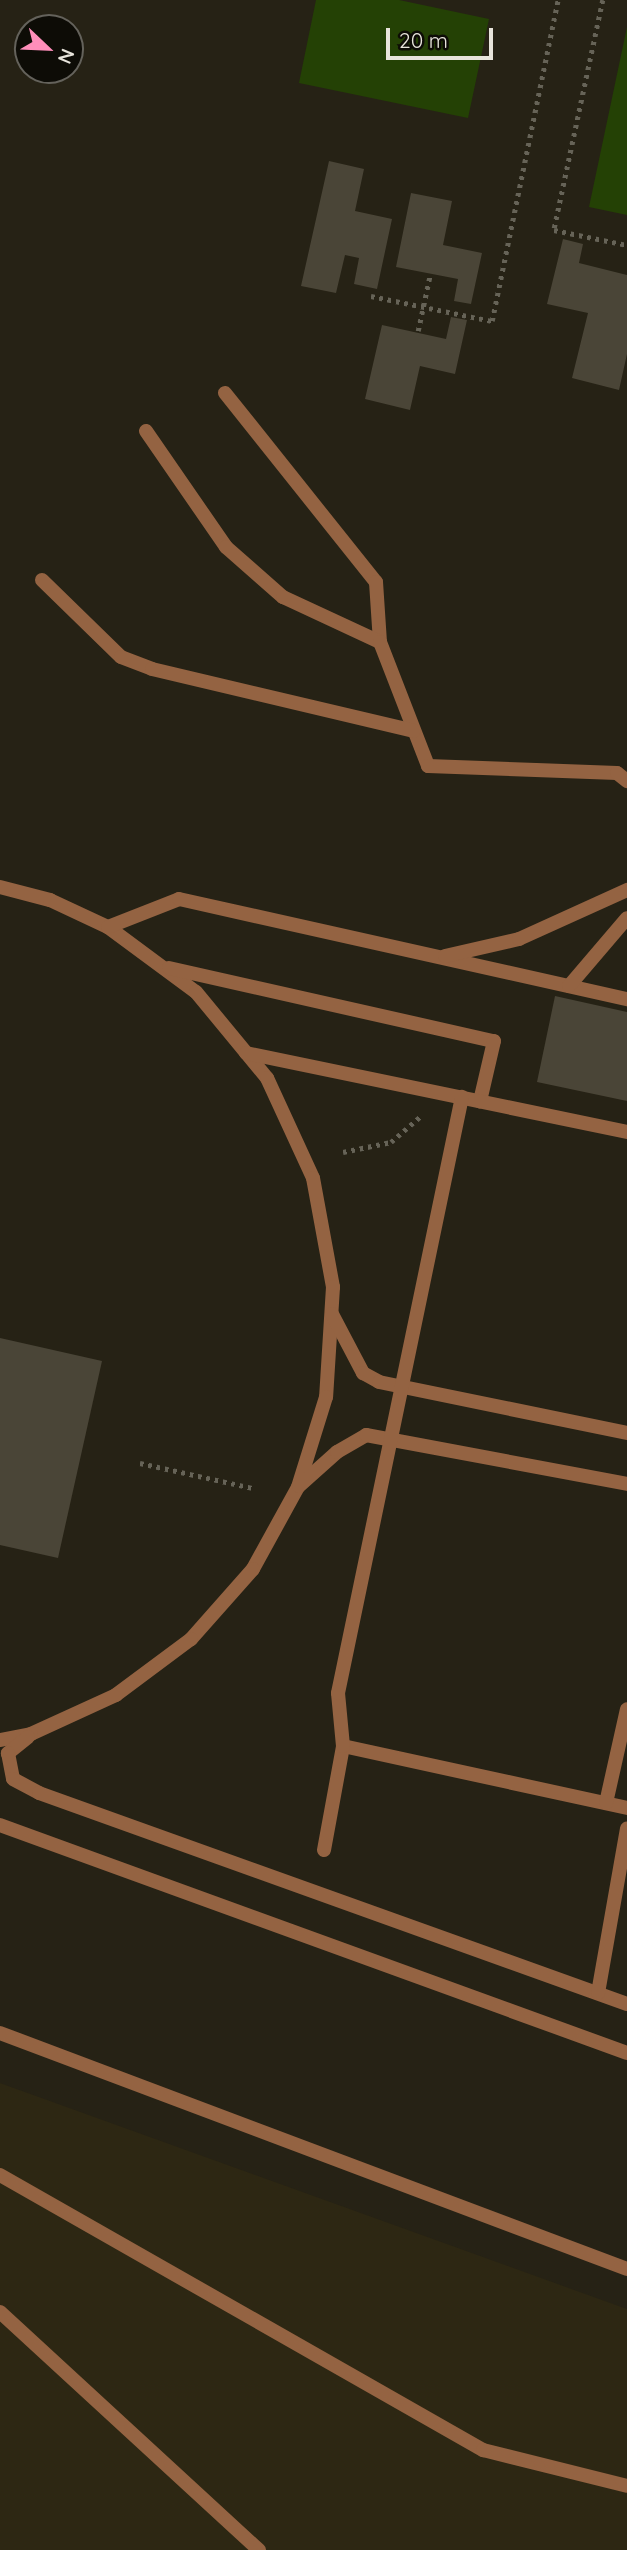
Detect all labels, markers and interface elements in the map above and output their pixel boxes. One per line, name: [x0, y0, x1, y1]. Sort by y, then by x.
north arrow: [14, 14, 84, 84]
scale bar: [389, 14, 496, 58]
text: 20 m: [399, 27, 448, 53]
text: N: [53, 45, 80, 68]

